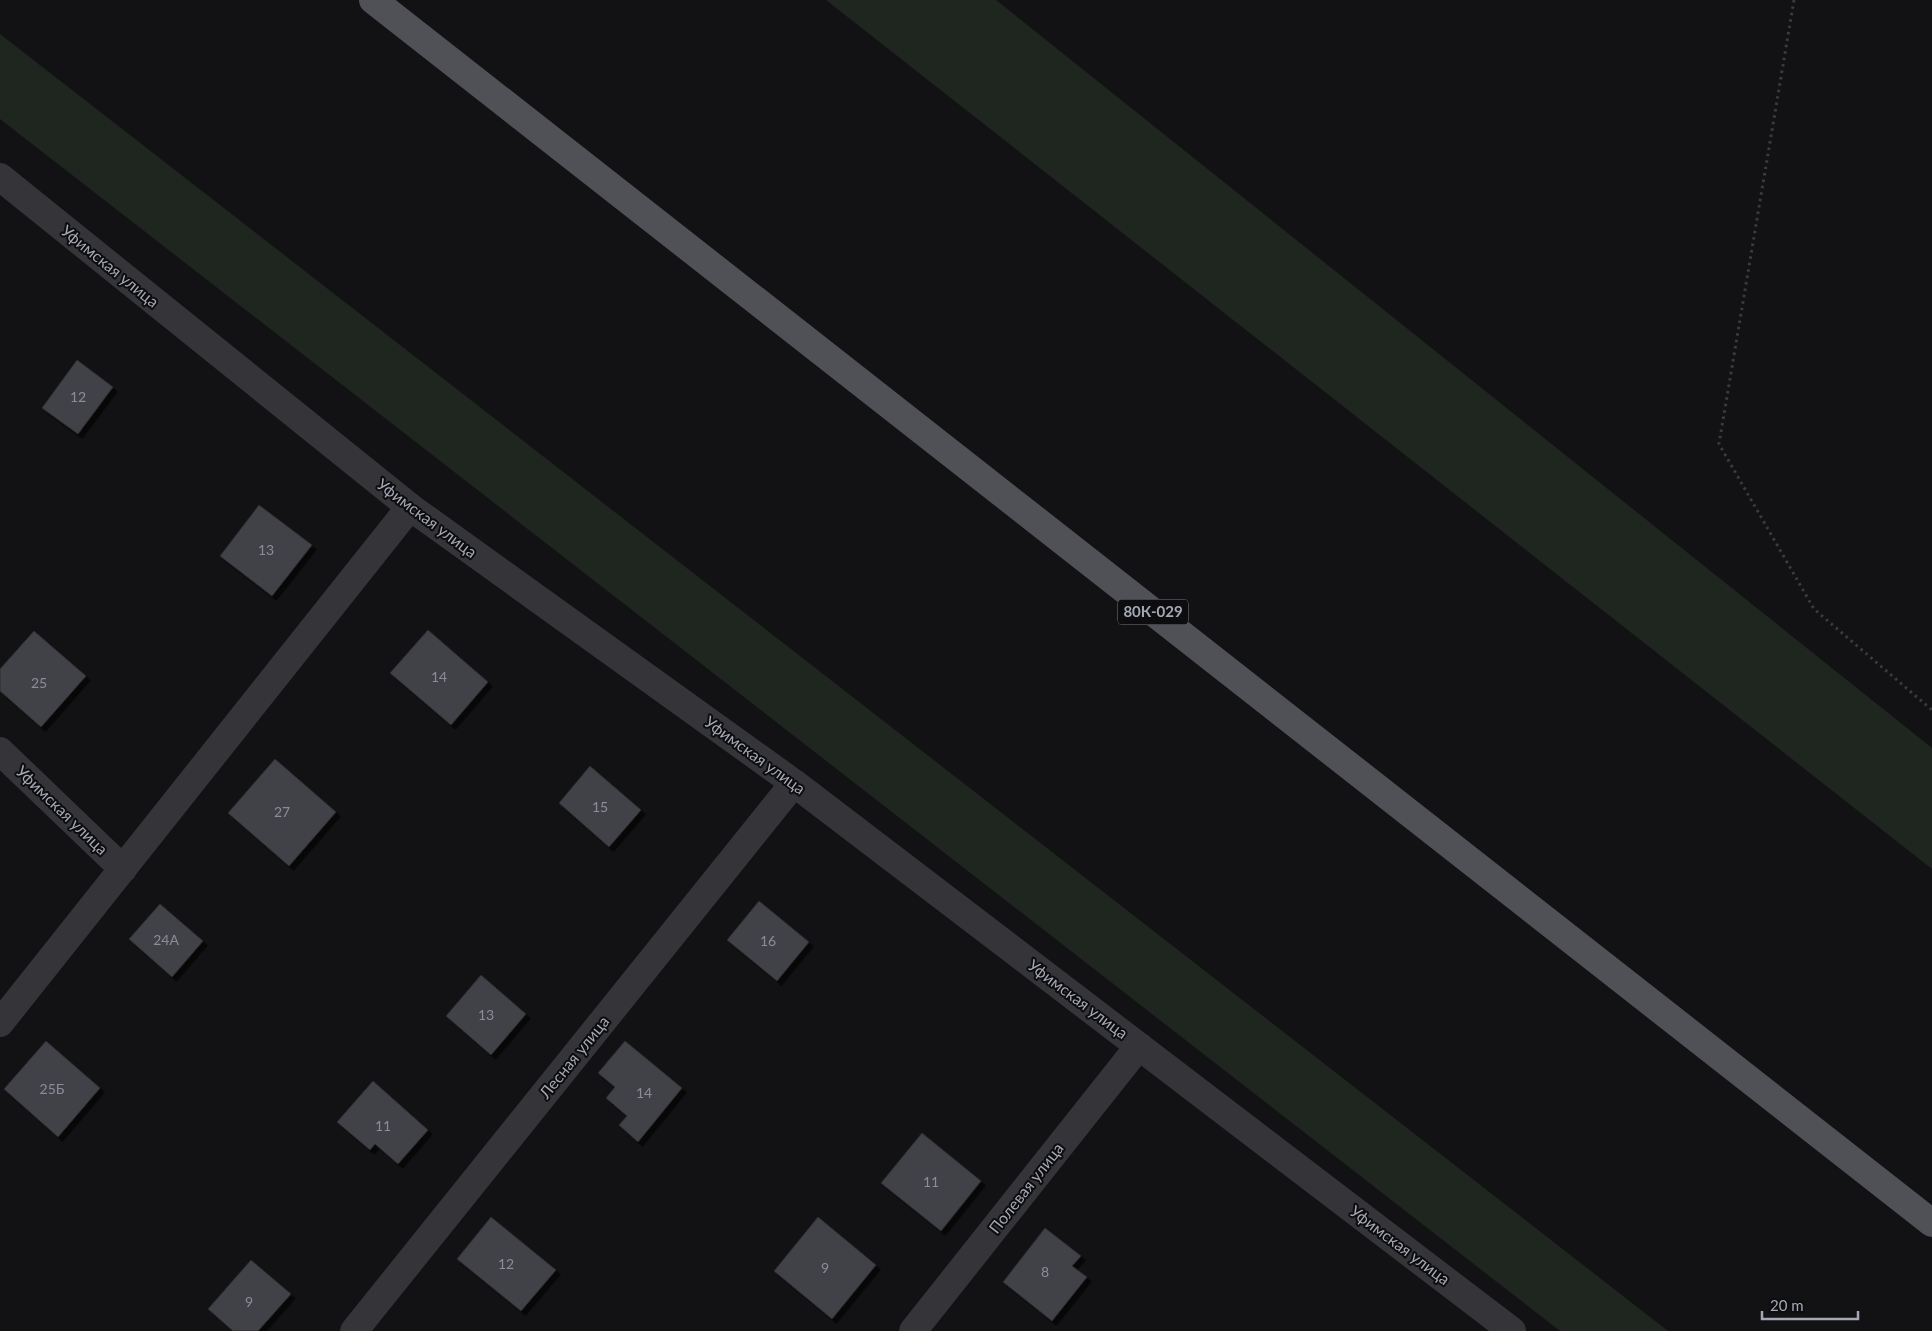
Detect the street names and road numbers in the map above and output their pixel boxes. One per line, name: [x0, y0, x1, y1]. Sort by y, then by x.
street label: Уфимская улица: [58, 220, 163, 311]
street label: Уфимская улица: [374, 474, 481, 561]
road number: 80К-029: [1118, 600, 1188, 624]
street label: Уфимская улица: [701, 712, 809, 798]
street label: Уфимская улица: [13, 761, 112, 858]
street label: Уфимская улица: [1025, 955, 1132, 1042]
street label: Лесная улица: [534, 1012, 612, 1102]
street label: Полевая улица: [984, 1139, 1067, 1237]
street label: Уфимская улица: [1347, 1201, 1454, 1288]

